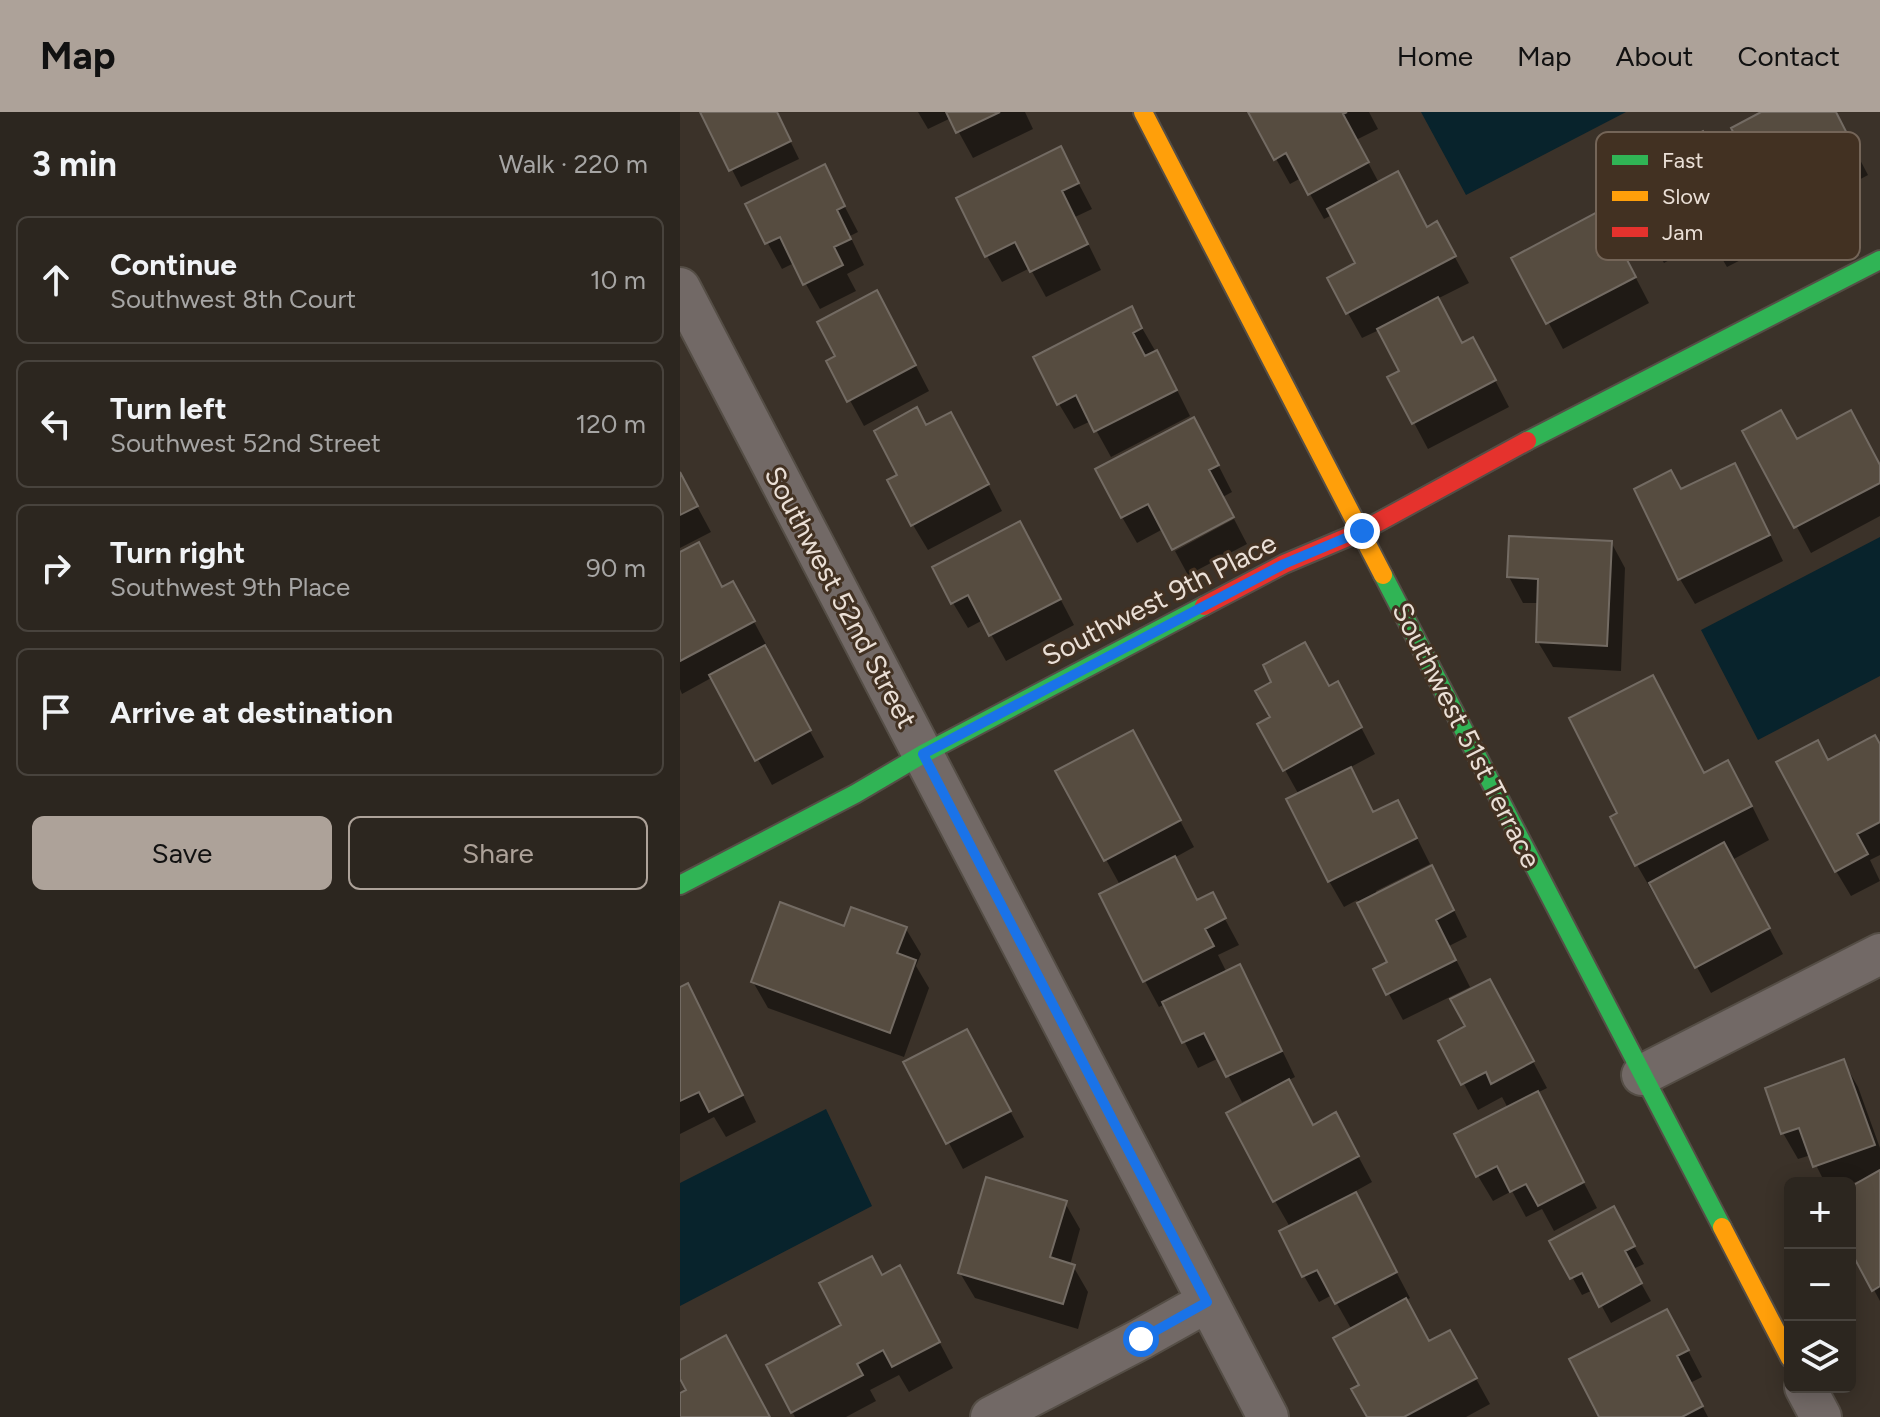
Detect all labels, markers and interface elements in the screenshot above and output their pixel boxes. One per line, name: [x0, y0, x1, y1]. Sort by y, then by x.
text: Map: [40, 33, 116, 79]
text: Home: [1397, 39, 1473, 73]
text: Map: [1517, 39, 1572, 73]
text: About: [1616, 39, 1693, 73]
text: Contact: [1737, 39, 1840, 73]
legend: [1596, 132, 1860, 260]
text: 3 min: [32, 144, 117, 185]
text: Fast: [1662, 147, 1704, 174]
text: Walk · 220 m: [499, 148, 648, 180]
text: Slow: [1662, 183, 1711, 210]
text: Jam: [1662, 219, 1703, 246]
text: Continue: [110, 246, 237, 283]
icon: ahead: [34, 258, 78, 302]
text: 10 m: [590, 264, 646, 296]
text: Southwest 8th Court: [110, 283, 356, 315]
text: Turn left: [110, 390, 227, 427]
icon: left: [34, 402, 78, 446]
text: 120 m: [576, 408, 646, 440]
text: Southwest 52nd Street: [110, 427, 381, 459]
street label: Southwest 52nd Street: [758, 460, 924, 734]
route end: [1344, 513, 1380, 549]
street label: Southwest 9th Place: [1036, 525, 1282, 673]
text: Turn right: [110, 534, 245, 571]
icon: right: [34, 546, 78, 590]
text: 90 m: [586, 552, 646, 584]
text: Southwest 9th Place: [110, 571, 350, 603]
street label: Southwest 51st Terrace: [1385, 597, 1549, 873]
icon: arrive: [34, 690, 78, 734]
text: Arrive at destination: [110, 694, 393, 731]
button: Save: [32, 816, 332, 890]
button: Share: [348, 816, 648, 890]
map controls: [1784, 1177, 1856, 1393]
button: +: [1784, 1177, 1856, 1249]
button: −: [1784, 1249, 1856, 1321]
route start: [1123, 1321, 1159, 1357]
button: layers: [1784, 1321, 1856, 1393]

